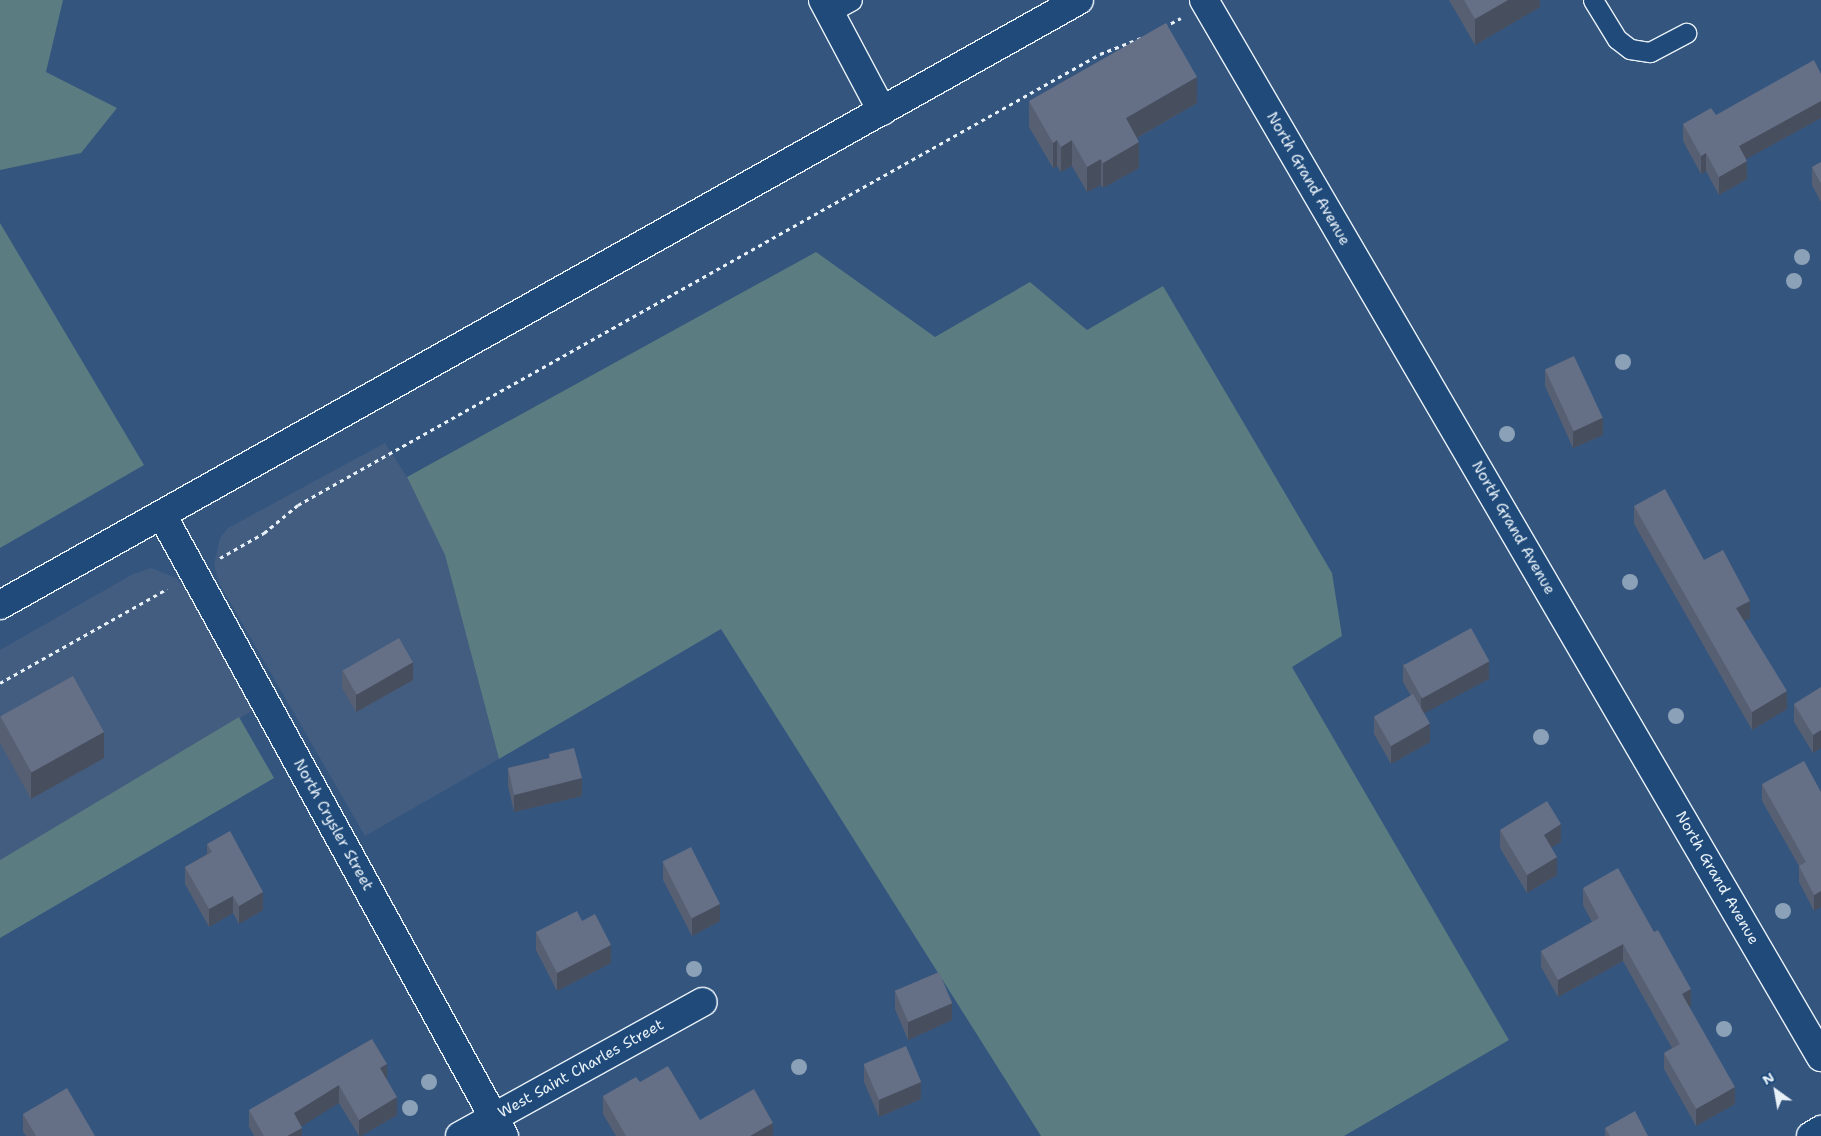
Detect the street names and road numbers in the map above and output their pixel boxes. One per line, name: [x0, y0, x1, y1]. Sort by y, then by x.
street label: North Grand Avenue: [1262, 109, 1354, 249]
street label: North Grand Avenue: [1467, 458, 1559, 598]
street label: North Crysler Street: [289, 756, 377, 894]
street label: North Grand Avenue: [1671, 808, 1763, 948]
street label: West Saint Charles Street: [495, 1016, 667, 1122]

